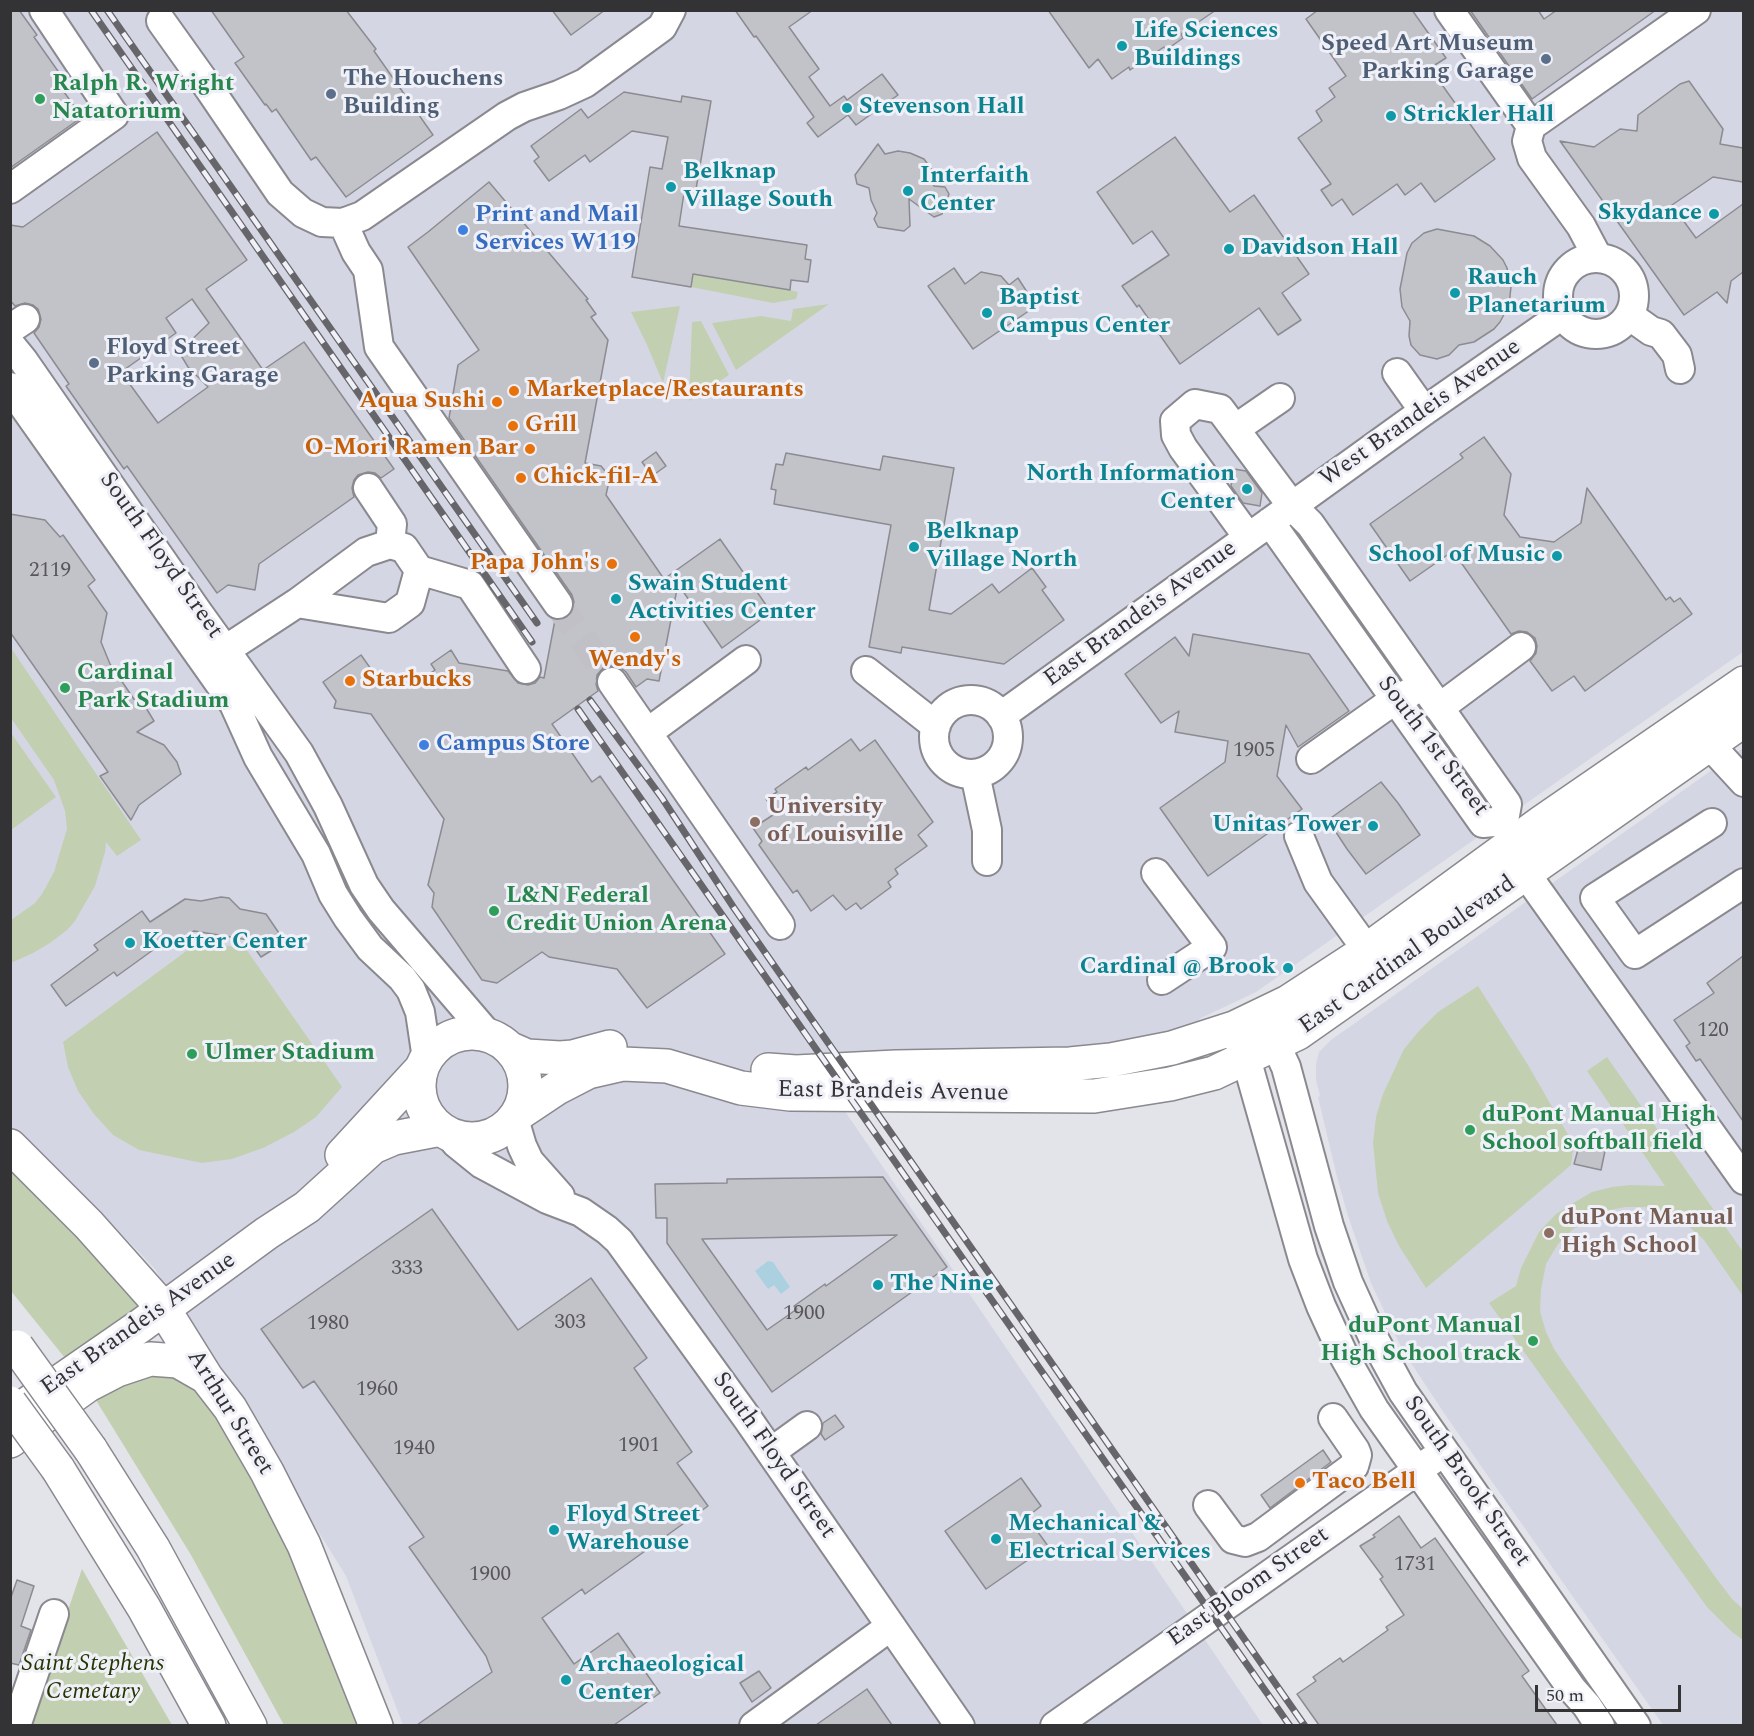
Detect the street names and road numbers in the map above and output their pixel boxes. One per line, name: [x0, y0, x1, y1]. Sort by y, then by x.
street label: West Brandeis Avenue: [1315, 334, 1527, 494]
street label: South Floyd Street: [92, 467, 228, 645]
street label: East Brandeis Avenue: [1039, 535, 1243, 695]
street label: South 1st Street: [1370, 671, 1494, 823]
street label: East Cardinal Boulevard: [1294, 870, 1522, 1042]
street label: East Brandeis Avenue: [777, 1077, 1009, 1109]
street label: East Brandeis Avenue: [36, 1247, 242, 1403]
street label: Arthur Street: [179, 1345, 279, 1481]
street label: South Floyd Street: [705, 1367, 841, 1545]
street label: South Brook Street: [1396, 1391, 1536, 1573]
street label: East Bloom Street: [1163, 1522, 1335, 1654]

